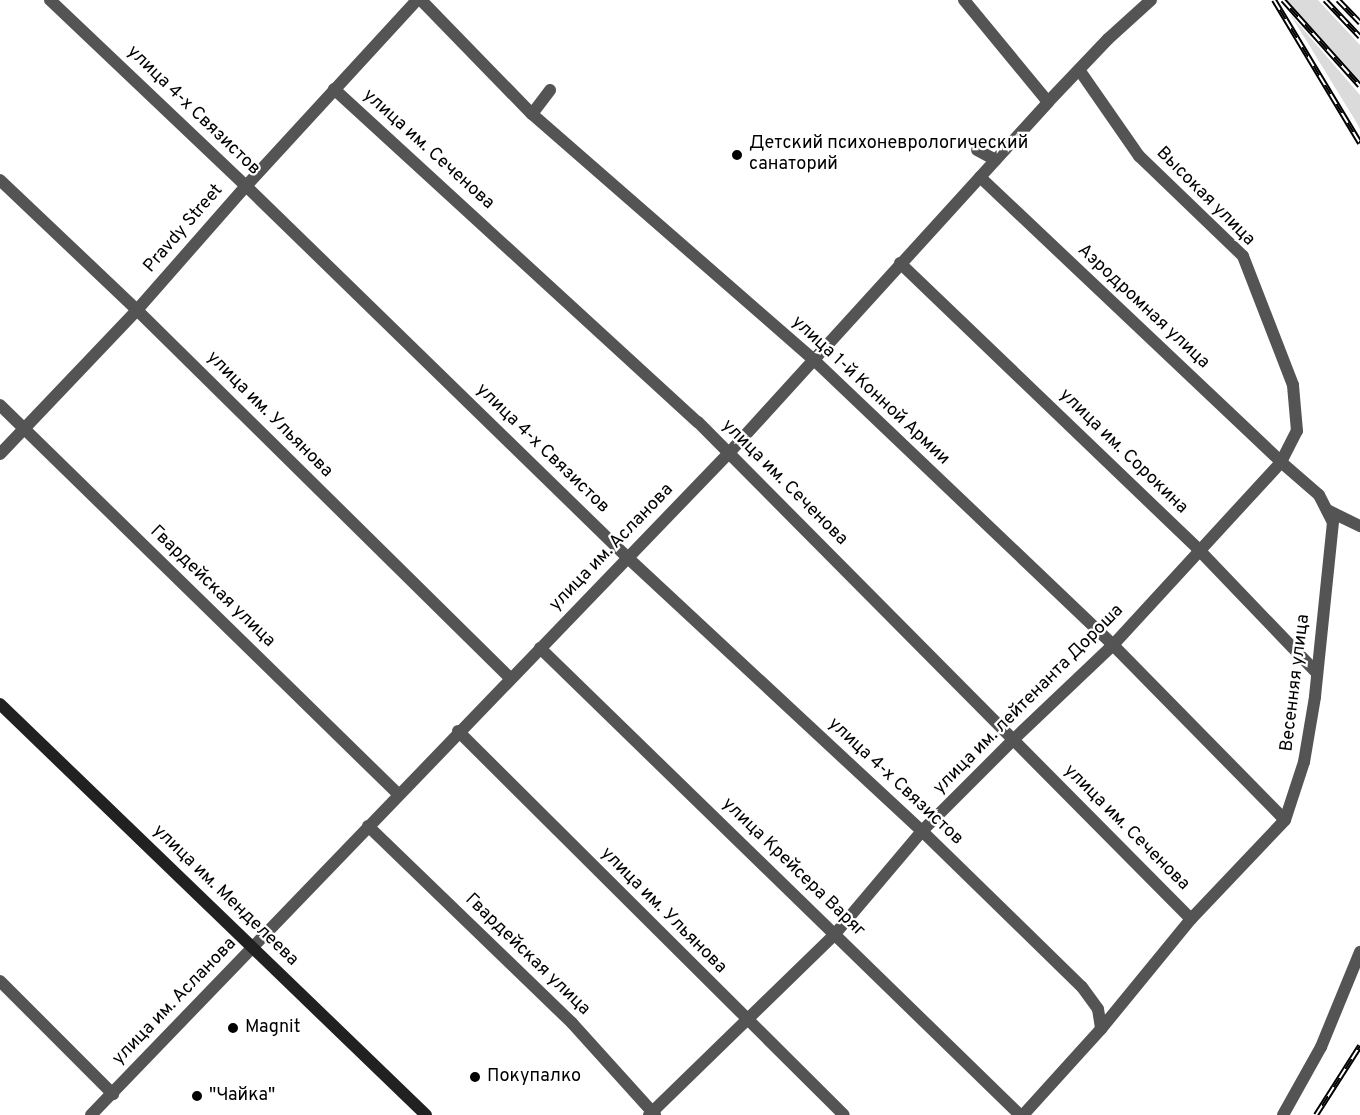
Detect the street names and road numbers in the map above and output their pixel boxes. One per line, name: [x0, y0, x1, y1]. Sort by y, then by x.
street label: улица 4-х Связистов: [122, 42, 264, 180]
street label: улица им. Сеченова: [358, 85, 498, 215]
street label: Высокая улица: [1151, 143, 1259, 251]
street label: Pravdy Street: [140, 180, 228, 278]
street label: Аэродромная улица: [1072, 240, 1214, 374]
street label: улица 1-й Конной Армии: [786, 312, 954, 470]
street label: улица им. Ульянова: [201, 347, 337, 483]
street label: улица 4-х Связистов: [471, 380, 613, 518]
street label: улица им. Сорокина: [1054, 385, 1192, 519]
street label: улица им. Сеченова: [716, 415, 852, 551]
street label: улица им. Асланова: [545, 480, 679, 616]
street label: Гвардейская улица: [145, 522, 279, 652]
street label: улица им. лейтенанта Дороша: [929, 600, 1129, 800]
street label: Весенняя улица: [1277, 613, 1315, 753]
street label: улица 4-х Связистов: [823, 714, 967, 850]
street label: улица им. Сеченова: [1058, 760, 1194, 896]
street label: улица Крейсера Варяг: [717, 794, 869, 942]
street label: улица им. Менделеева: [148, 821, 302, 971]
street label: улица им. Ульянова: [595, 843, 731, 979]
street label: Гвардейская улица: [460, 890, 594, 1020]
street label: улица им. Асланова: [108, 934, 242, 1070]

